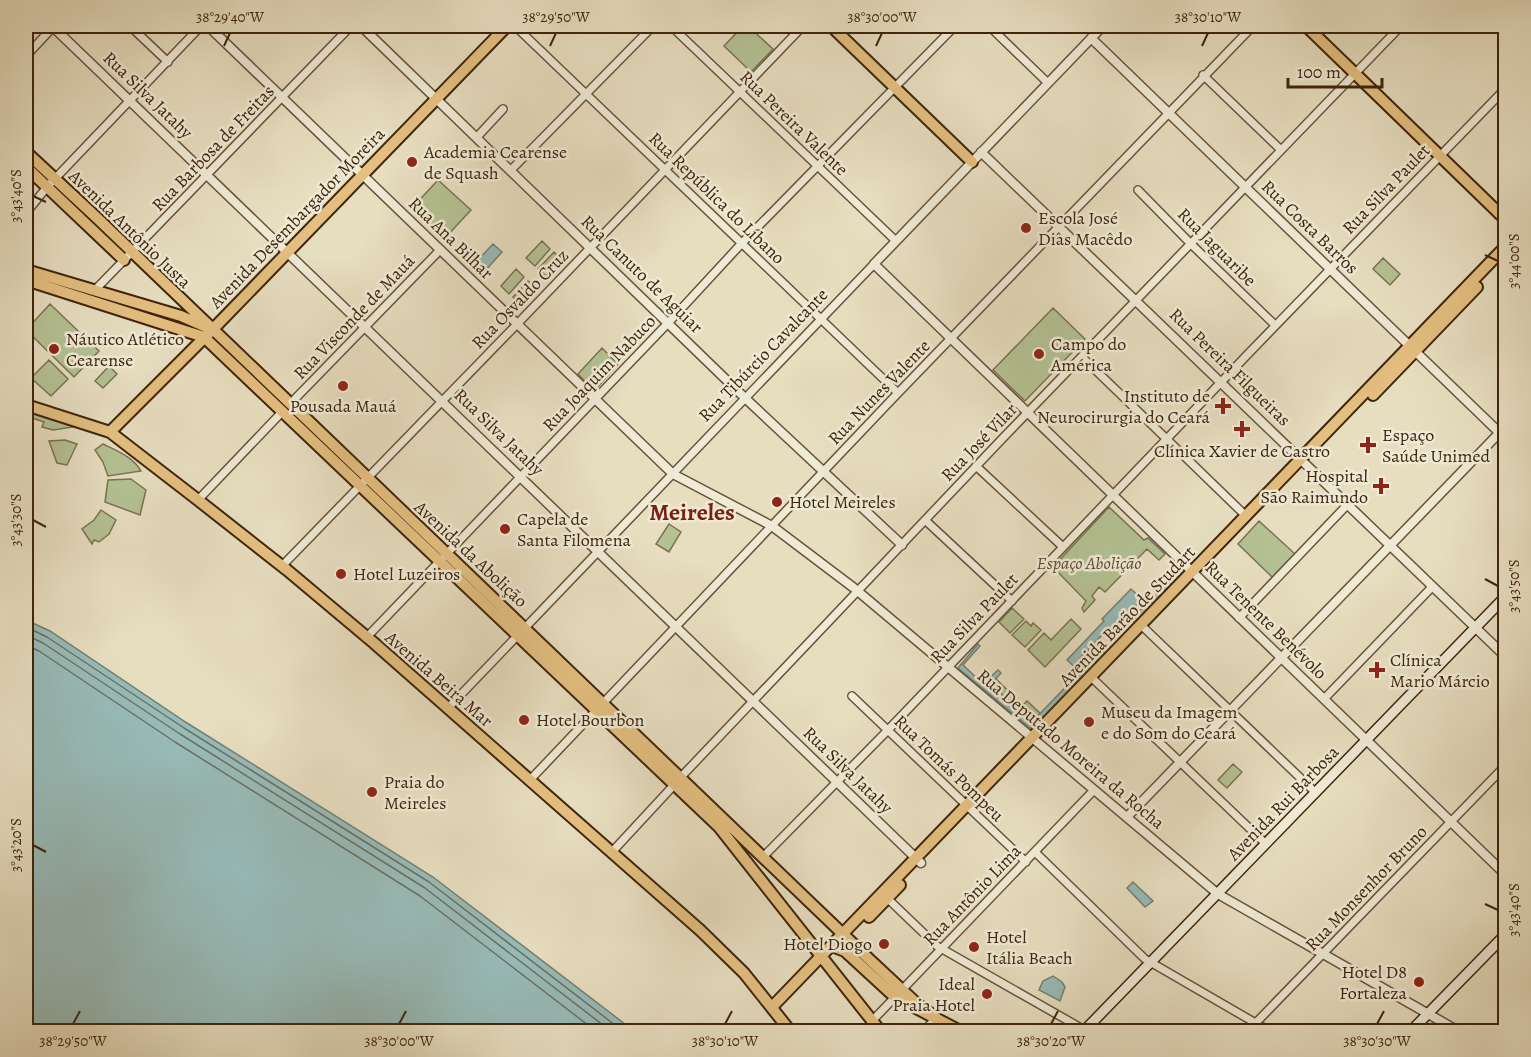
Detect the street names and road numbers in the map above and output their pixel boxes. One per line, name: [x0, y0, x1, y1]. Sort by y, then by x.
street label: Rua Silva Jatahy: [98, 46, 199, 145]
street label: Rua Pereira Valente: [735, 65, 853, 181]
street label: Rua Barbosa de Freitas: [146, 80, 280, 216]
street label: Avenida Desembargador Moreira: [203, 122, 390, 314]
street label: Rua República do Líbano: [644, 127, 790, 269]
street label: Rua Silva Paulet: [1337, 139, 1435, 239]
street label: Avenida Antônio Justa: [63, 164, 197, 294]
street label: Rua Costa Barros: [1256, 175, 1364, 279]
street label: Rua Ana Bilhar: [403, 191, 499, 285]
street label: Rua Jaguaribe: [1172, 202, 1262, 292]
street label: Rua Canuto de Aguiar: [576, 210, 708, 339]
street label: Rua Osvaldo Cruz: [466, 244, 574, 354]
street label: Rua Visconde de Mauá: [288, 249, 420, 385]
street label: Rua Tibúrcio Cavalcante: [693, 283, 833, 427]
street label: Rua Pereira Filgueiras: [1164, 303, 1296, 431]
street label: Rua Joaquim Nabuco: [537, 309, 661, 437]
street label: Rua Nunes Valente: [823, 334, 935, 450]
street label: Rua Silva Jatahy: [449, 383, 550, 482]
street label: Rua José Vilar: [936, 398, 1022, 486]
street label: Avenida da Abolição: [408, 495, 533, 613]
street label: Avenida Barão de Studart: [1053, 540, 1201, 692]
street label: Rua Tenente Benévolo: [1200, 555, 1332, 685]
street label: Rua Silva Paulet: [925, 568, 1023, 668]
street label: Avenida Beira Mar: [379, 625, 498, 732]
street label: Rua Deputado Moreira da Rocha: [972, 663, 1170, 835]
street label: Rua Tomás Pompeu: [889, 709, 1009, 827]
street label: Rua Silva Jatahy: [798, 721, 899, 820]
street label: Avenida Rui Barbosa: [1221, 740, 1345, 866]
street label: Rua Monsenhor Bruno: [1300, 820, 1432, 956]
street label: Rua Antônio Lima: [917, 839, 1027, 951]

